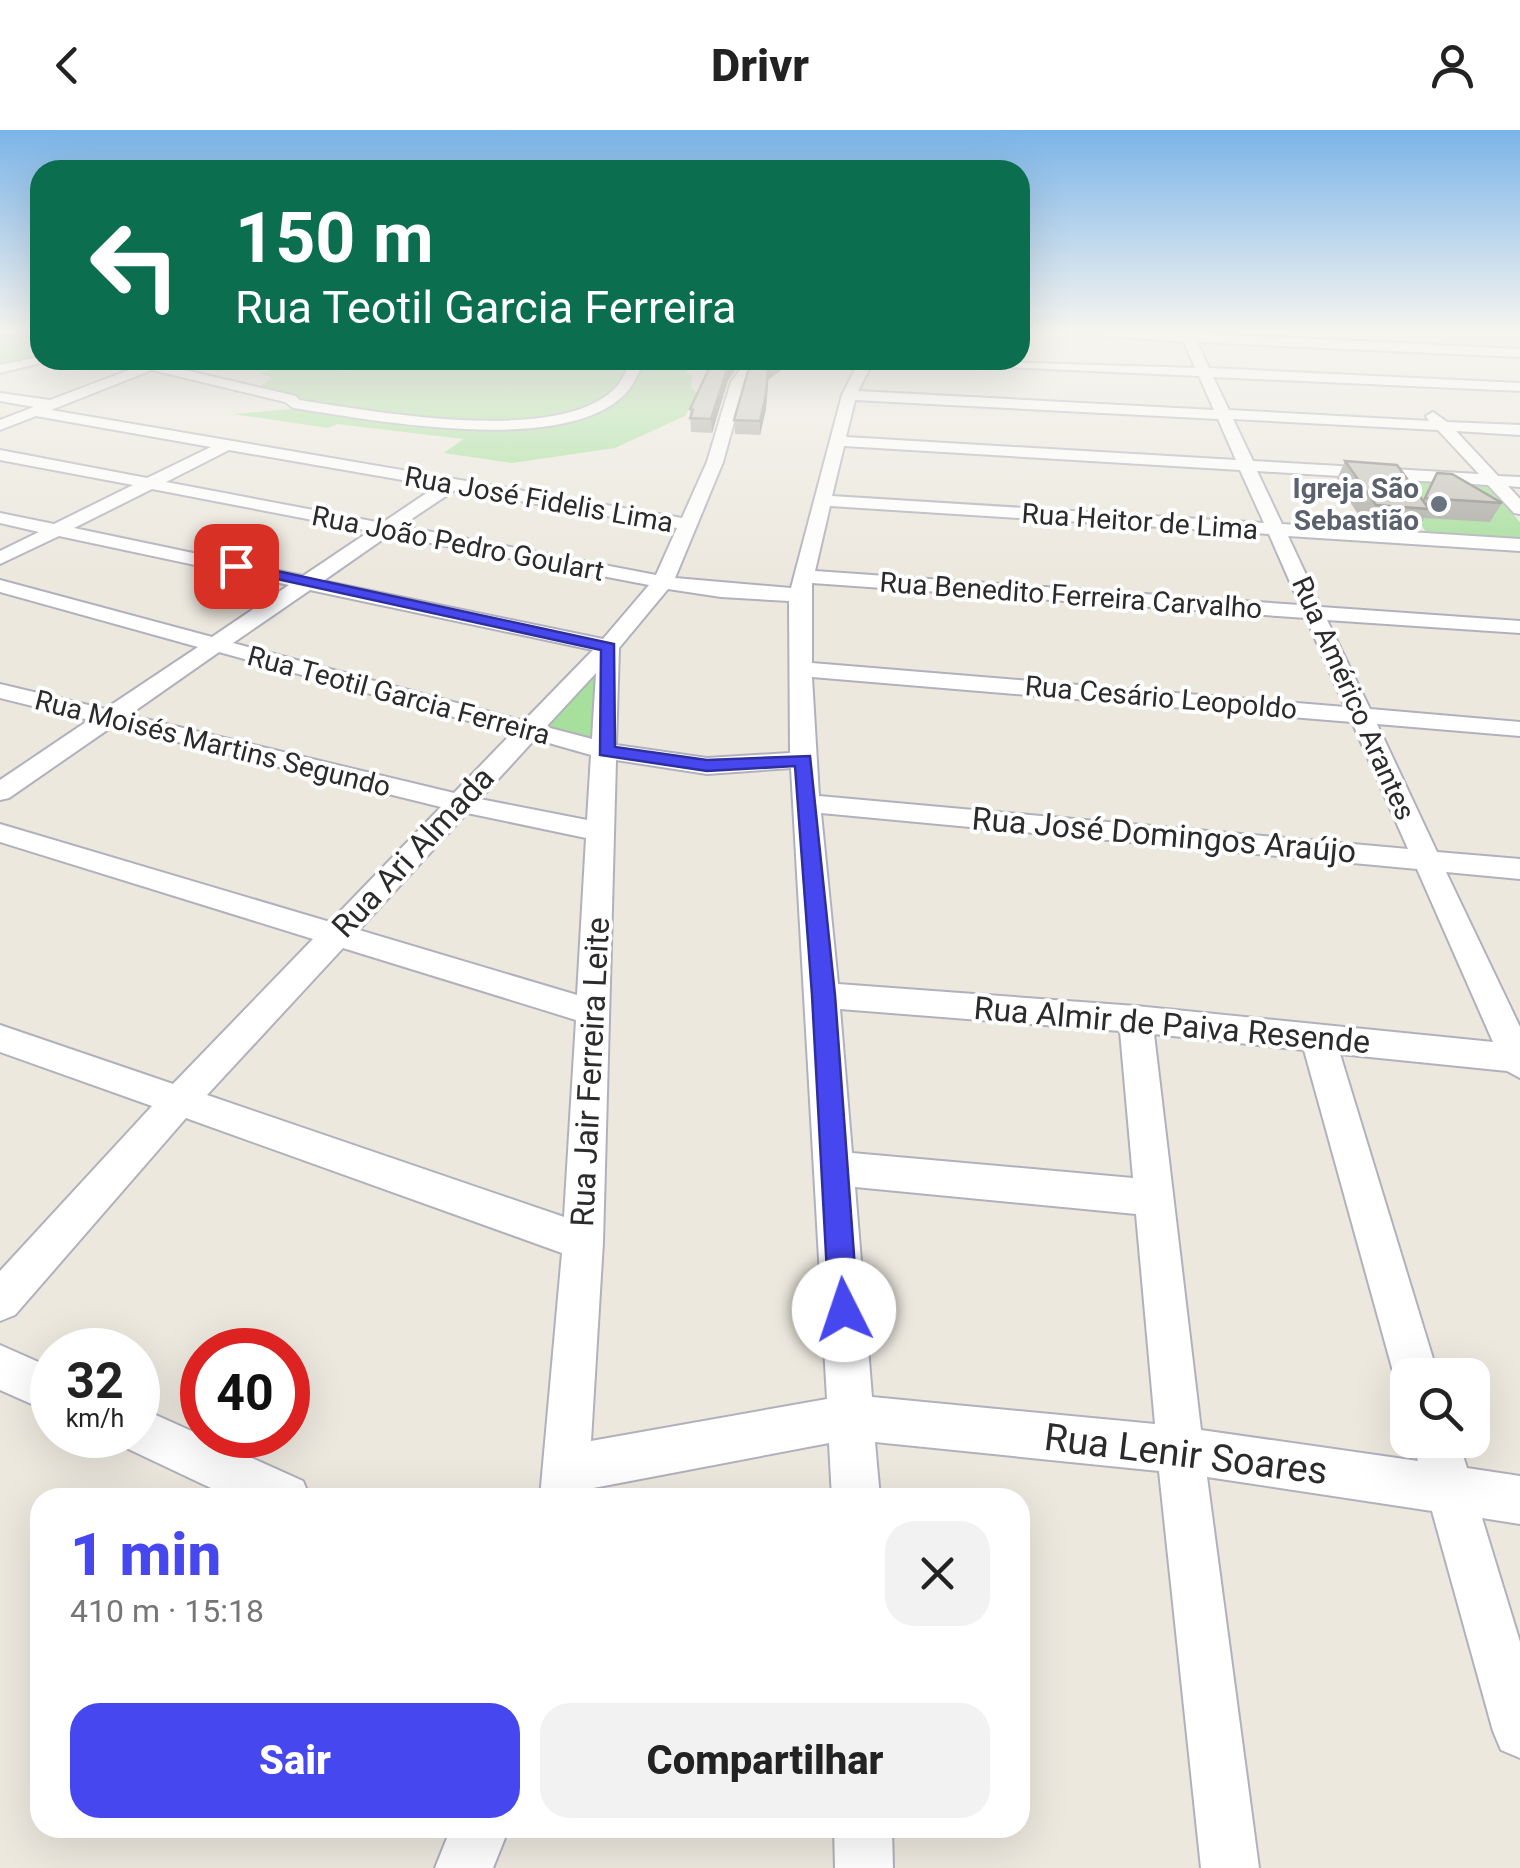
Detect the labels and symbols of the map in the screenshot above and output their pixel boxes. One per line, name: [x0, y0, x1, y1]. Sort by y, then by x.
street label: Rua José Fidelis Lima: [402, 460, 676, 539]
place label: Igreja São Sebastião: [1292, 472, 1419, 537]
marker: Igreja São Sebastião: [1428, 493, 1450, 515]
street label: Rua Heitor de Lima: [1021, 497, 1259, 546]
street label: Rua João Pedro Goulart: [309, 499, 607, 588]
pin: [194, 524, 279, 609]
street label: Rua Benedito Ferreira Carvalho: [879, 566, 1263, 625]
street label: Rua Américo Arantes: [1285, 571, 1422, 825]
street label: Rua Teotil Garcia Ferreira: [244, 639, 554, 752]
street label: Rua Cesário Leopoldo: [1024, 669, 1298, 726]
street label: Rua Moisés Martins Segundo: [32, 683, 394, 804]
street label: Rua Ari Almada: [324, 759, 502, 945]
street label: Rua José Domingos Araújo: [970, 799, 1358, 871]
street label: Rua Jair Ferreira Leite: [563, 916, 617, 1228]
street label: Rua Almir de Paiva Resende: [972, 989, 1372, 1061]
position arrow: [792, 1258, 896, 1362]
speed limit sign: 40: [180, 1328, 310, 1458]
street label: Rua Lenir Soares: [1042, 1415, 1330, 1493]

